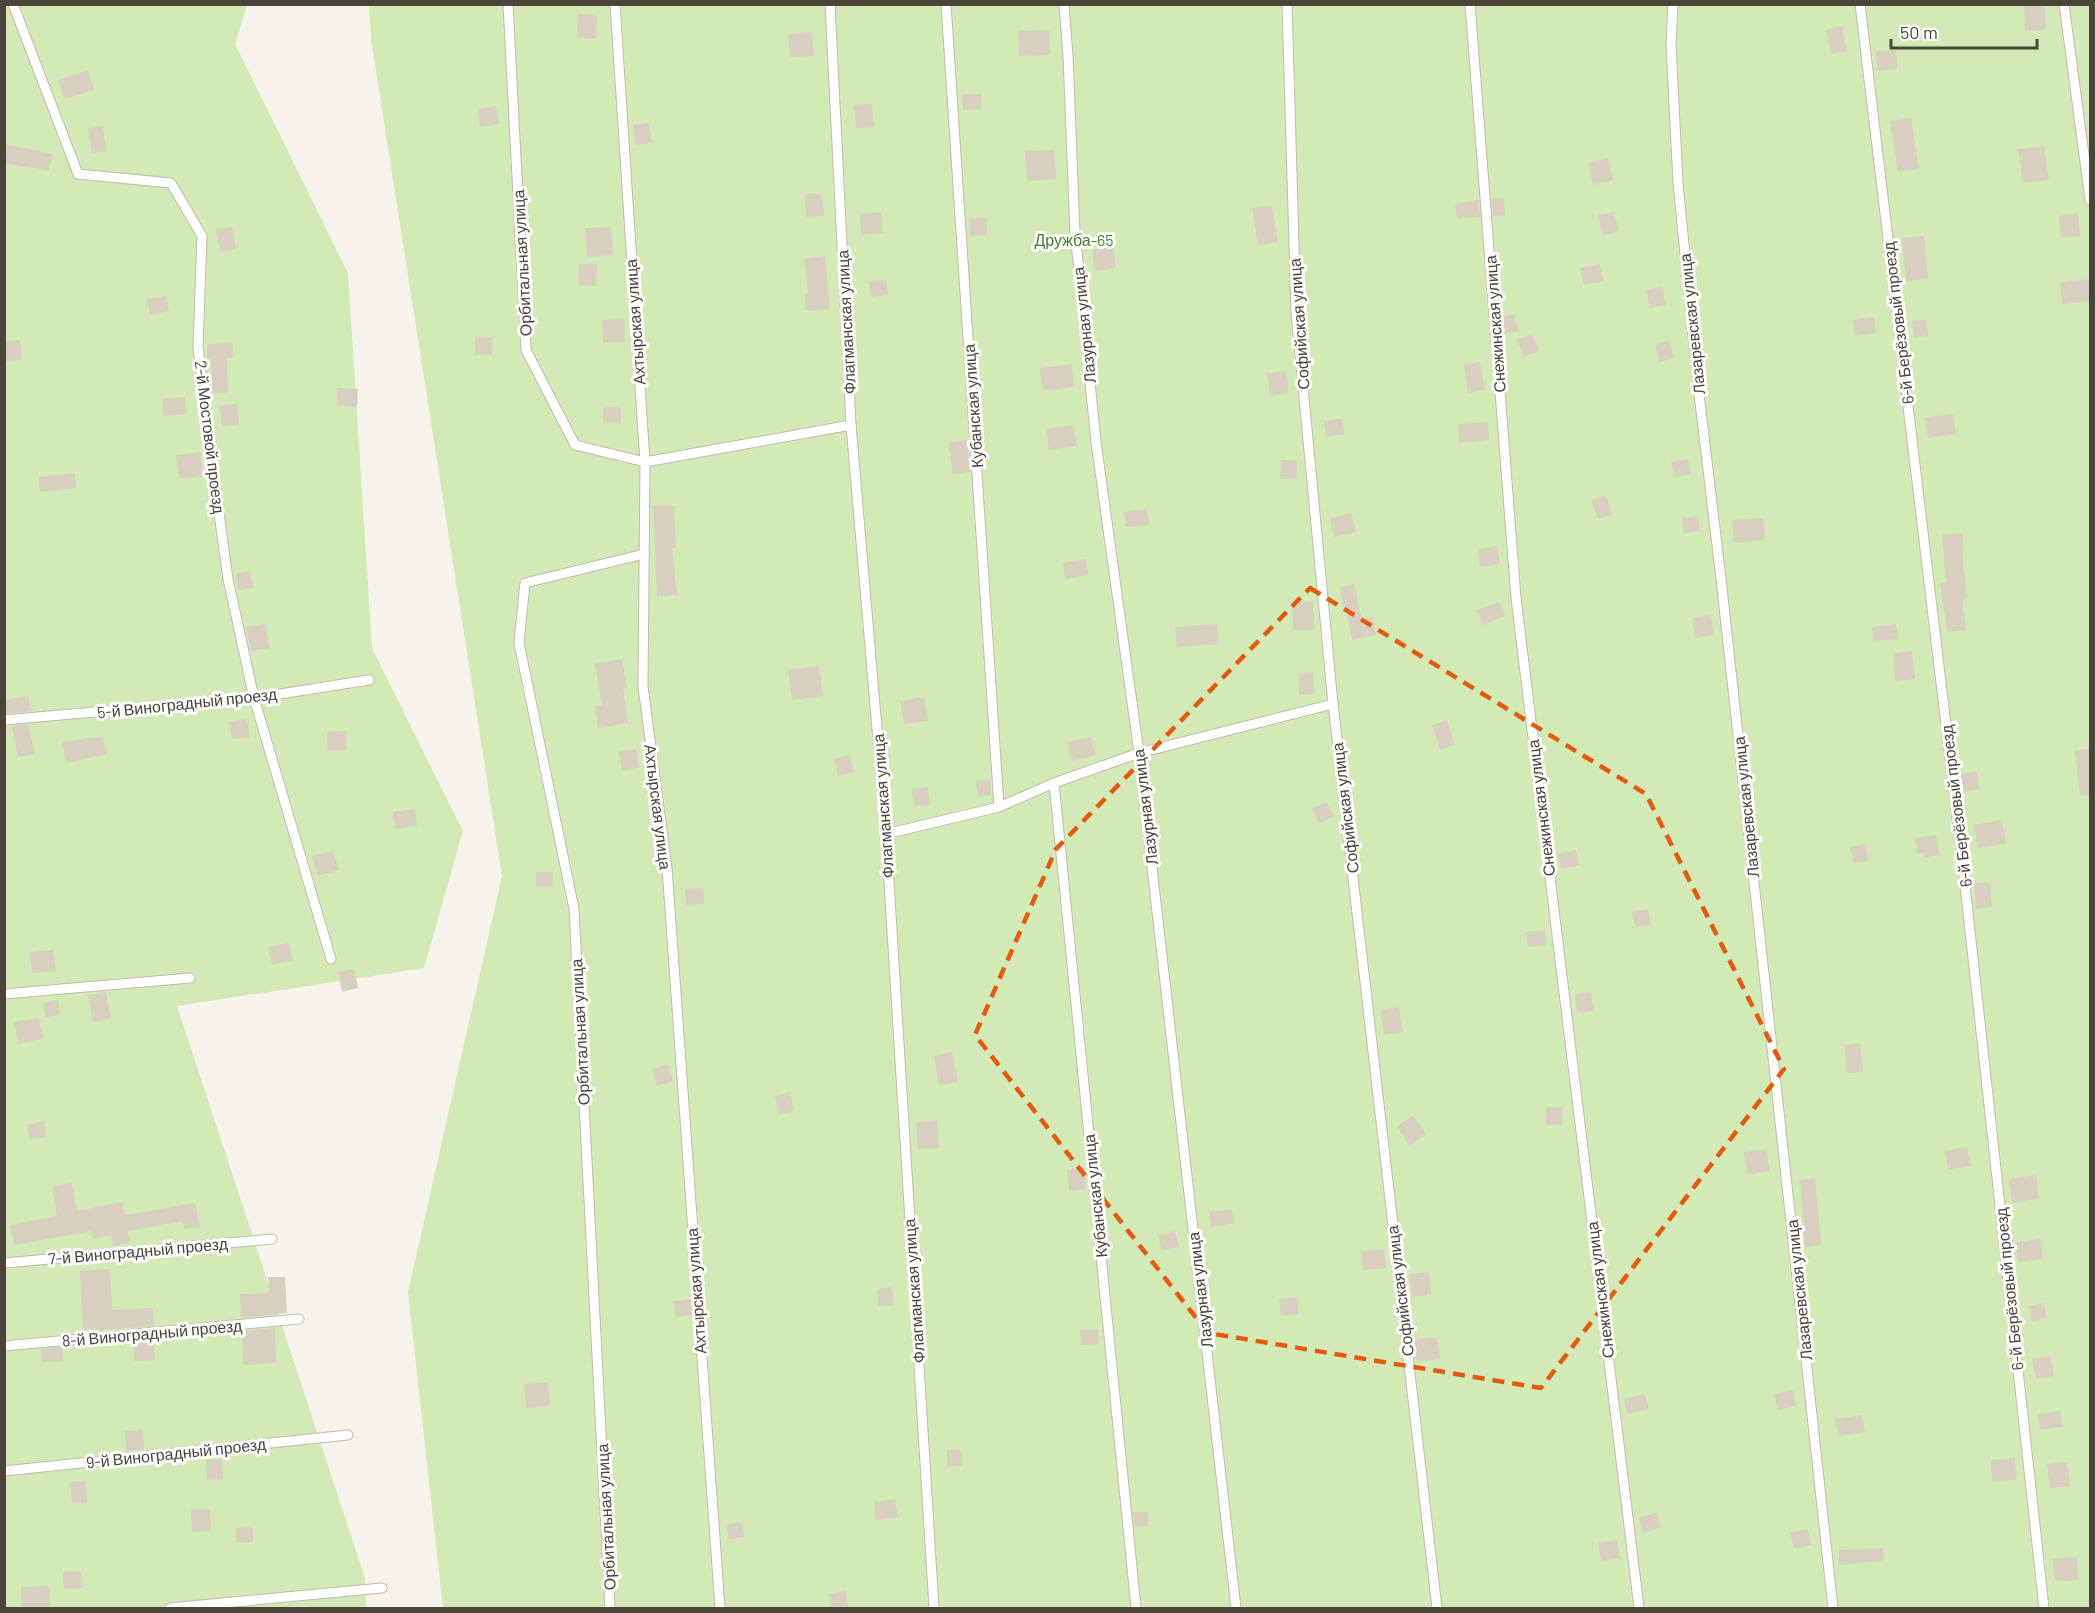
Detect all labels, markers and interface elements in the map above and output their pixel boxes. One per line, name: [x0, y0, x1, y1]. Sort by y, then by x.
scale bar: [1891, 12, 2036, 50]
text: 50 m: [1900, 21, 1938, 43]
street label: Орбитальная улица: [508, 189, 535, 337]
park label: Дружба-65: [1034, 230, 1114, 249]
street label: 6-й Берёзовый проезд: [1878, 240, 1917, 405]
street label: Флагманская улица: [832, 249, 859, 395]
street label: Лазаревская улица: [1675, 253, 1708, 395]
street label: Снежинская улица: [1480, 255, 1509, 393]
street label: Ахтырская улица: [621, 258, 648, 386]
street label: Софийская улица: [1284, 258, 1313, 390]
street label: Лазурная улица: [1068, 266, 1099, 384]
street label: Кубанская улица: [959, 343, 986, 469]
street label: 2-й Мостовой проезд: [192, 359, 229, 515]
street label: 5-й Виноградный проезд: [96, 684, 278, 721]
street label: 6-й Берёзовый проезд: [1936, 723, 1975, 888]
street label: Флагманская улица: [868, 733, 897, 879]
street label: Лазаревская улица: [1729, 736, 1762, 878]
street label: Снежинская улица: [1523, 738, 1558, 878]
street label: Софийская улица: [1327, 741, 1362, 875]
street label: Ахтырская улица: [641, 743, 676, 871]
street label: Лазурная улица: [1128, 748, 1161, 866]
street label: Орбитальная улица: [566, 958, 593, 1106]
street label: Кубанская улица: [1079, 1133, 1110, 1259]
street label: 6-й Берёзовый проезд: [1990, 1206, 2026, 1371]
street label: Флагманская улица: [899, 1218, 928, 1364]
street label: Лазаревская улица: [1782, 1219, 1815, 1361]
street label: Снежинская улица: [1582, 1220, 1617, 1360]
street label: Софийская улица: [1382, 1224, 1417, 1358]
street label: Ахтырская улица: [682, 1227, 709, 1355]
street label: Лазурная улица: [1183, 1231, 1216, 1349]
street label: 7-й Виноградный проезд: [47, 1233, 229, 1268]
street label: 8-й Виноградный проезд: [61, 1315, 244, 1350]
street label: 9-й Виноградный проезд: [85, 1434, 268, 1471]
street label: Орбитальная улица: [592, 1443, 619, 1591]

